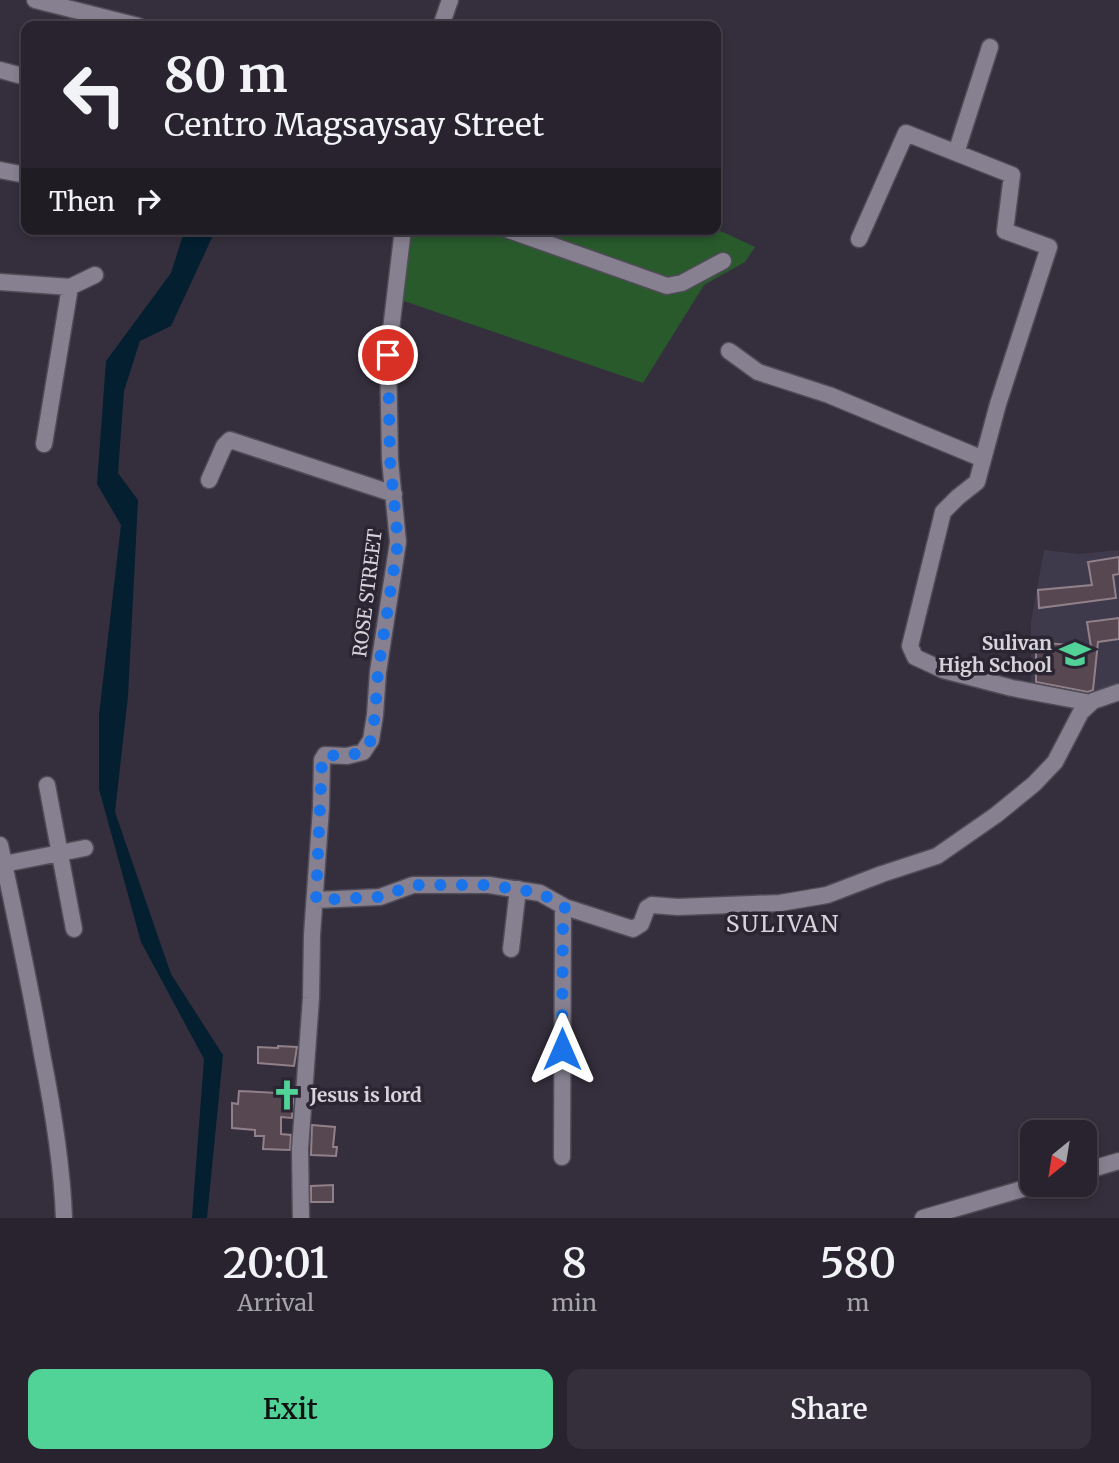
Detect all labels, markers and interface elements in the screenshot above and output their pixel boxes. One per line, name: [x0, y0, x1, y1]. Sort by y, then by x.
text: 80 m: [164, 44, 287, 105]
icon: left: [49, 49, 140, 140]
text: Centro Magsaysay Street: [164, 105, 544, 145]
icon: right: [129, 182, 167, 220]
text: Then: [49, 185, 115, 218]
pin: [358, 325, 418, 385]
icon: arrive: [369, 336, 407, 374]
street label: ROSE STREET: [347, 528, 387, 658]
place label: Sulivan High School: [938, 631, 1052, 677]
school or university icon: Sulivan High School: [1058, 637, 1092, 671]
district label: SULIVAN: [726, 909, 840, 938]
position arrow: [525, 1012, 599, 1086]
church icon: Jesus is lord: [270, 1078, 304, 1112]
place label: Jesus is lord: [309, 1083, 422, 1107]
north arrow: [1020, 1120, 1097, 1197]
map controls: [1020, 1120, 1097, 1197]
text: 20:01: [223, 1237, 329, 1289]
text: 8: [561, 1237, 587, 1289]
text: 580: [820, 1237, 896, 1289]
text: Arrival: [237, 1288, 314, 1317]
text: min: [551, 1288, 597, 1317]
text: m: [847, 1288, 869, 1317]
button: Exit: [28, 1369, 553, 1449]
button: Share: [567, 1369, 1091, 1449]

